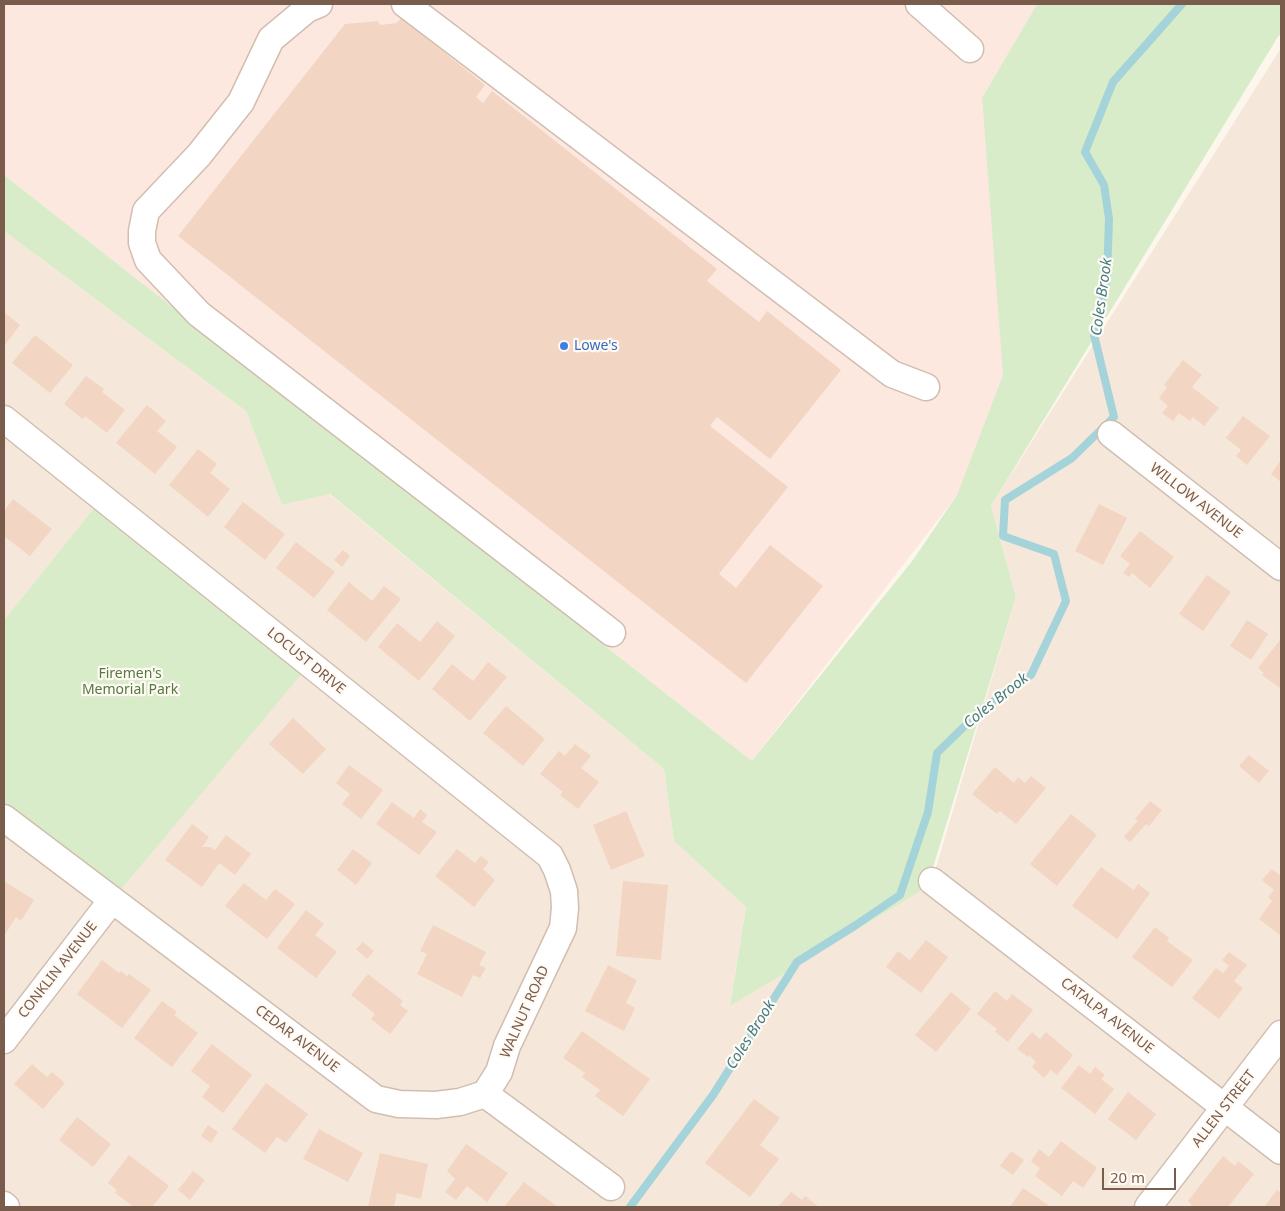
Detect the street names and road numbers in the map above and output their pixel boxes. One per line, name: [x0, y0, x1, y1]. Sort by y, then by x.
street label: WILLOW AVENUE: [1146, 460, 1246, 542]
street label: LOCUST DRIVE: [263, 624, 349, 698]
street label: CONKLIN AVENUE: [15, 918, 101, 1022]
street label: WALNUT ROAD: [497, 963, 553, 1061]
street label: CATALPA AVENUE: [1057, 974, 1157, 1058]
street label: CEDAR AVENUE: [252, 1002, 342, 1076]
street label: ALLEN STREET: [1189, 1067, 1259, 1151]

